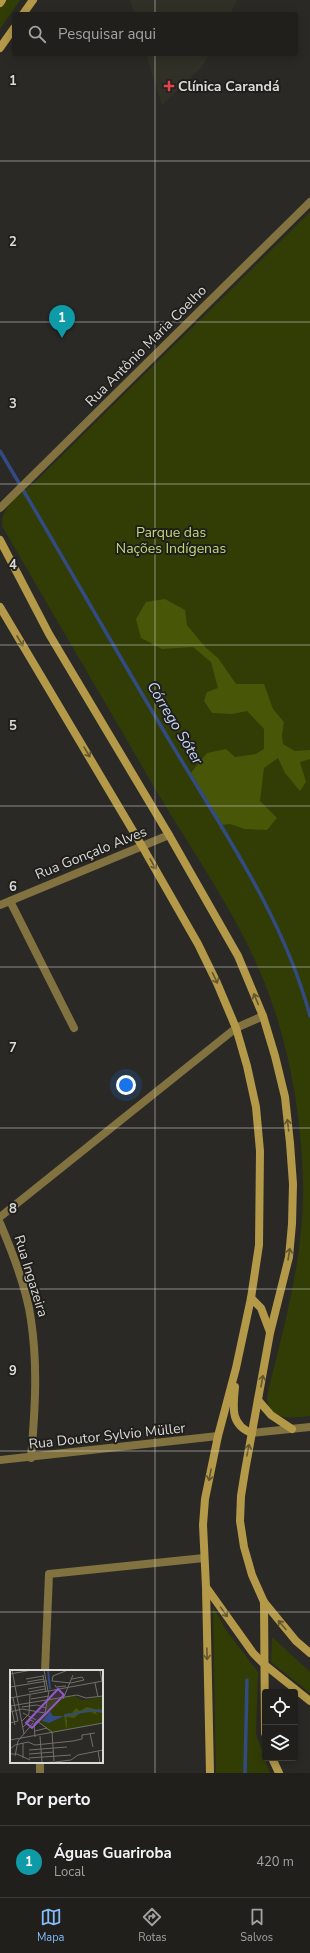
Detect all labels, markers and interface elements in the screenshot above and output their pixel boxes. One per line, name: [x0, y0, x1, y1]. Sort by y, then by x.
search box: [12, 12, 298, 56]
icon: search: [26, 23, 48, 45]
text: Pesquisar aqui: [58, 24, 156, 44]
text: 1: [9, 72, 17, 90]
place label: Clínica Carandá: [178, 77, 280, 96]
marker: Clínica Carandá: [163, 80, 175, 92]
text: 2: [9, 233, 17, 251]
street label: Rua Antônio Maria Coelho: [81, 281, 211, 411]
pin: 1: [49, 305, 75, 338]
text: 3: [9, 395, 17, 413]
park label: Parque das Nações Indígenas: [116, 523, 226, 558]
text: 4: [9, 556, 17, 574]
one-way arrow: [16, 635, 24, 646]
water label: Córrego Sóter: [142, 678, 208, 769]
text: 5: [9, 717, 17, 735]
one-way arrow: [83, 746, 91, 758]
street label: Rua Gonçalo Alves: [32, 822, 150, 884]
one-way arrow: [149, 858, 157, 870]
text: 6: [9, 878, 17, 896]
one-way arrow: [212, 972, 219, 984]
one-way arrow: [252, 994, 260, 1006]
text: 7: [9, 1039, 17, 1057]
your location: [116, 1075, 136, 1095]
one-way arrow: [284, 1119, 292, 1132]
text: 8: [9, 1200, 17, 1218]
street label: Rua Ingazeira: [10, 1233, 52, 1319]
one-way arrow: [285, 1248, 293, 1261]
text: 9: [9, 1362, 17, 1380]
one-way arrow: [258, 1375, 266, 1388]
street label: Rua Doutor Sylvio Müller: [28, 1418, 186, 1454]
one-way arrow: [245, 1444, 253, 1457]
one-way arrow: [206, 1468, 214, 1481]
one-way arrow: [220, 1607, 228, 1618]
one-way arrow: [278, 1620, 287, 1631]
one-way arrow: [204, 1647, 211, 1660]
inset map: [10, 1670, 103, 1763]
map controls: [262, 1689, 298, 1761]
button: locate: [262, 1689, 298, 1725]
button: layers: [262, 1725, 298, 1761]
text: Por perto: [16, 1788, 91, 1811]
text: Águas Guariroba: [54, 1843, 172, 1863]
text: 1: [25, 1853, 33, 1871]
text: 420 m: [256, 1853, 294, 1871]
text: Local: [54, 1863, 85, 1881]
tab: Mapa: [37, 1906, 64, 1945]
tab: Rotas: [138, 1906, 167, 1945]
tab: Salvos: [240, 1906, 273, 1945]

